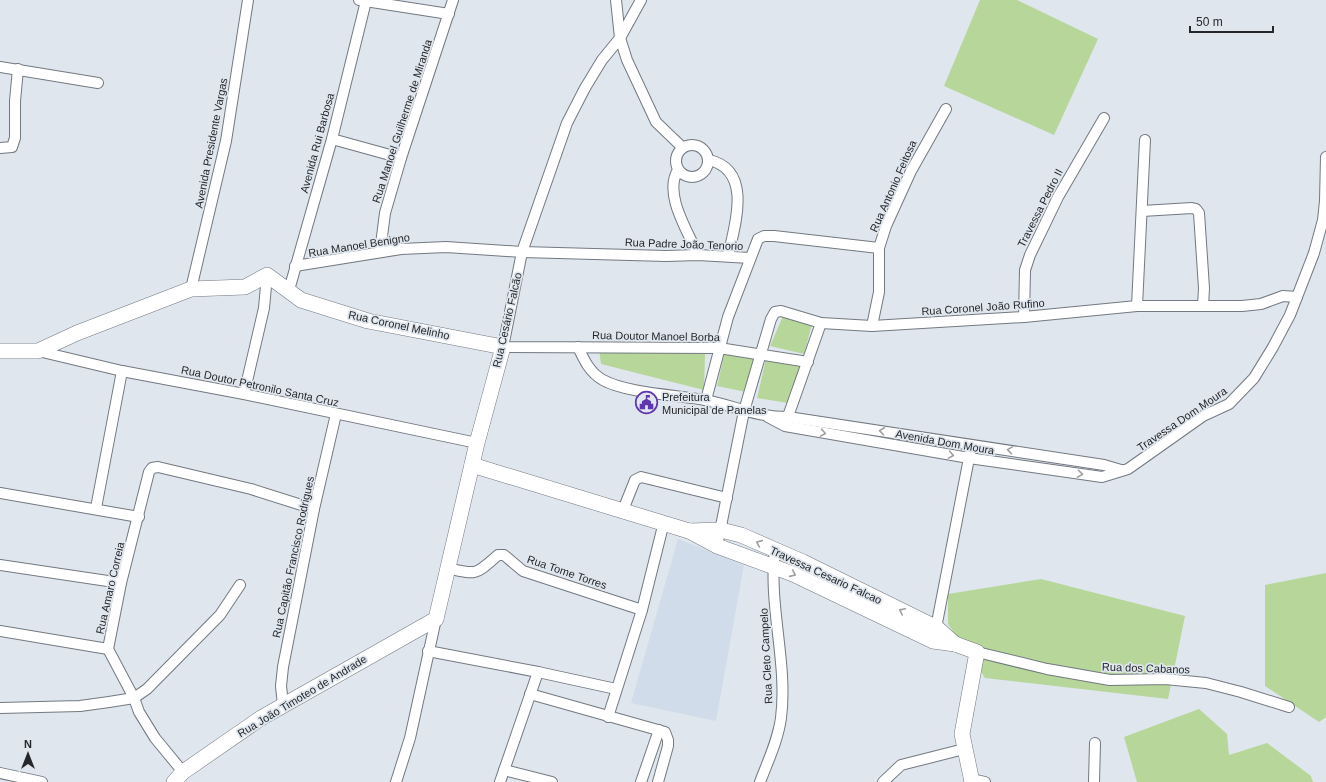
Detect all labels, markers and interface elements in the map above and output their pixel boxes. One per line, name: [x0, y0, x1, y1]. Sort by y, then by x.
scale bar: [1190, 8, 1273, 34]
text: 50 m: [1196, 15, 1223, 29]
street label: Rua Manoel Guilherme de Miranda: [370, 37, 434, 204]
street label: Avenida Presidente Vargas: [192, 76, 230, 209]
street label: Avenida Rui Barbosa: [298, 91, 336, 194]
street label: Rua Antonio Feitosa: [867, 138, 919, 234]
street label: Travessa Pedro II: [1015, 167, 1065, 249]
street label: Rua Manoel Benigno: [307, 231, 411, 259]
street label: Rua Padre João Tenorio: [625, 236, 743, 252]
street label: Rua Cesário Falcão: [490, 271, 524, 369]
street label: Rua Coronel João Rufino: [921, 297, 1045, 317]
street label: Rua Coronel Melinho: [347, 308, 451, 342]
street label: Rua Doutor Manoel Borba: [592, 329, 721, 343]
street label: Rua Doutor Petronilo Santa Cruz: [180, 363, 340, 409]
street label: Travessa Dom Moura: [1135, 384, 1230, 453]
public building icon: Prefeitura Municipal de Panelas: [633, 390, 659, 416]
place label: Prefeitura Municipal de Panelas: [662, 391, 767, 416]
one-way arrow: [879, 427, 885, 436]
street label: Avenida Dom Moura: [895, 427, 996, 457]
one-way arrow: [820, 428, 826, 436]
one-way arrow: [1007, 446, 1013, 455]
one-way arrow: [948, 451, 954, 459]
one-way arrow: [1077, 469, 1083, 478]
street label: Rua Capitão Francisco Rodrigues: [270, 475, 316, 639]
street label: Rua Amaro Correia: [94, 540, 127, 635]
one-way arrow: [756, 540, 764, 548]
street label: Travessa Cesario Falcao: [768, 544, 884, 606]
street label: Rua Tome Torres: [526, 553, 609, 591]
one-way arrow: [789, 569, 797, 577]
street label: Rua Cleto Campelo: [757, 608, 775, 704]
one-way arrow: [898, 608, 906, 616]
street label: Rua João Timoteo de Andrade: [235, 653, 369, 739]
street label: Rua dos Cabanos: [1102, 660, 1191, 676]
north arrow: [8, 734, 48, 774]
text: N: [24, 738, 32, 750]

